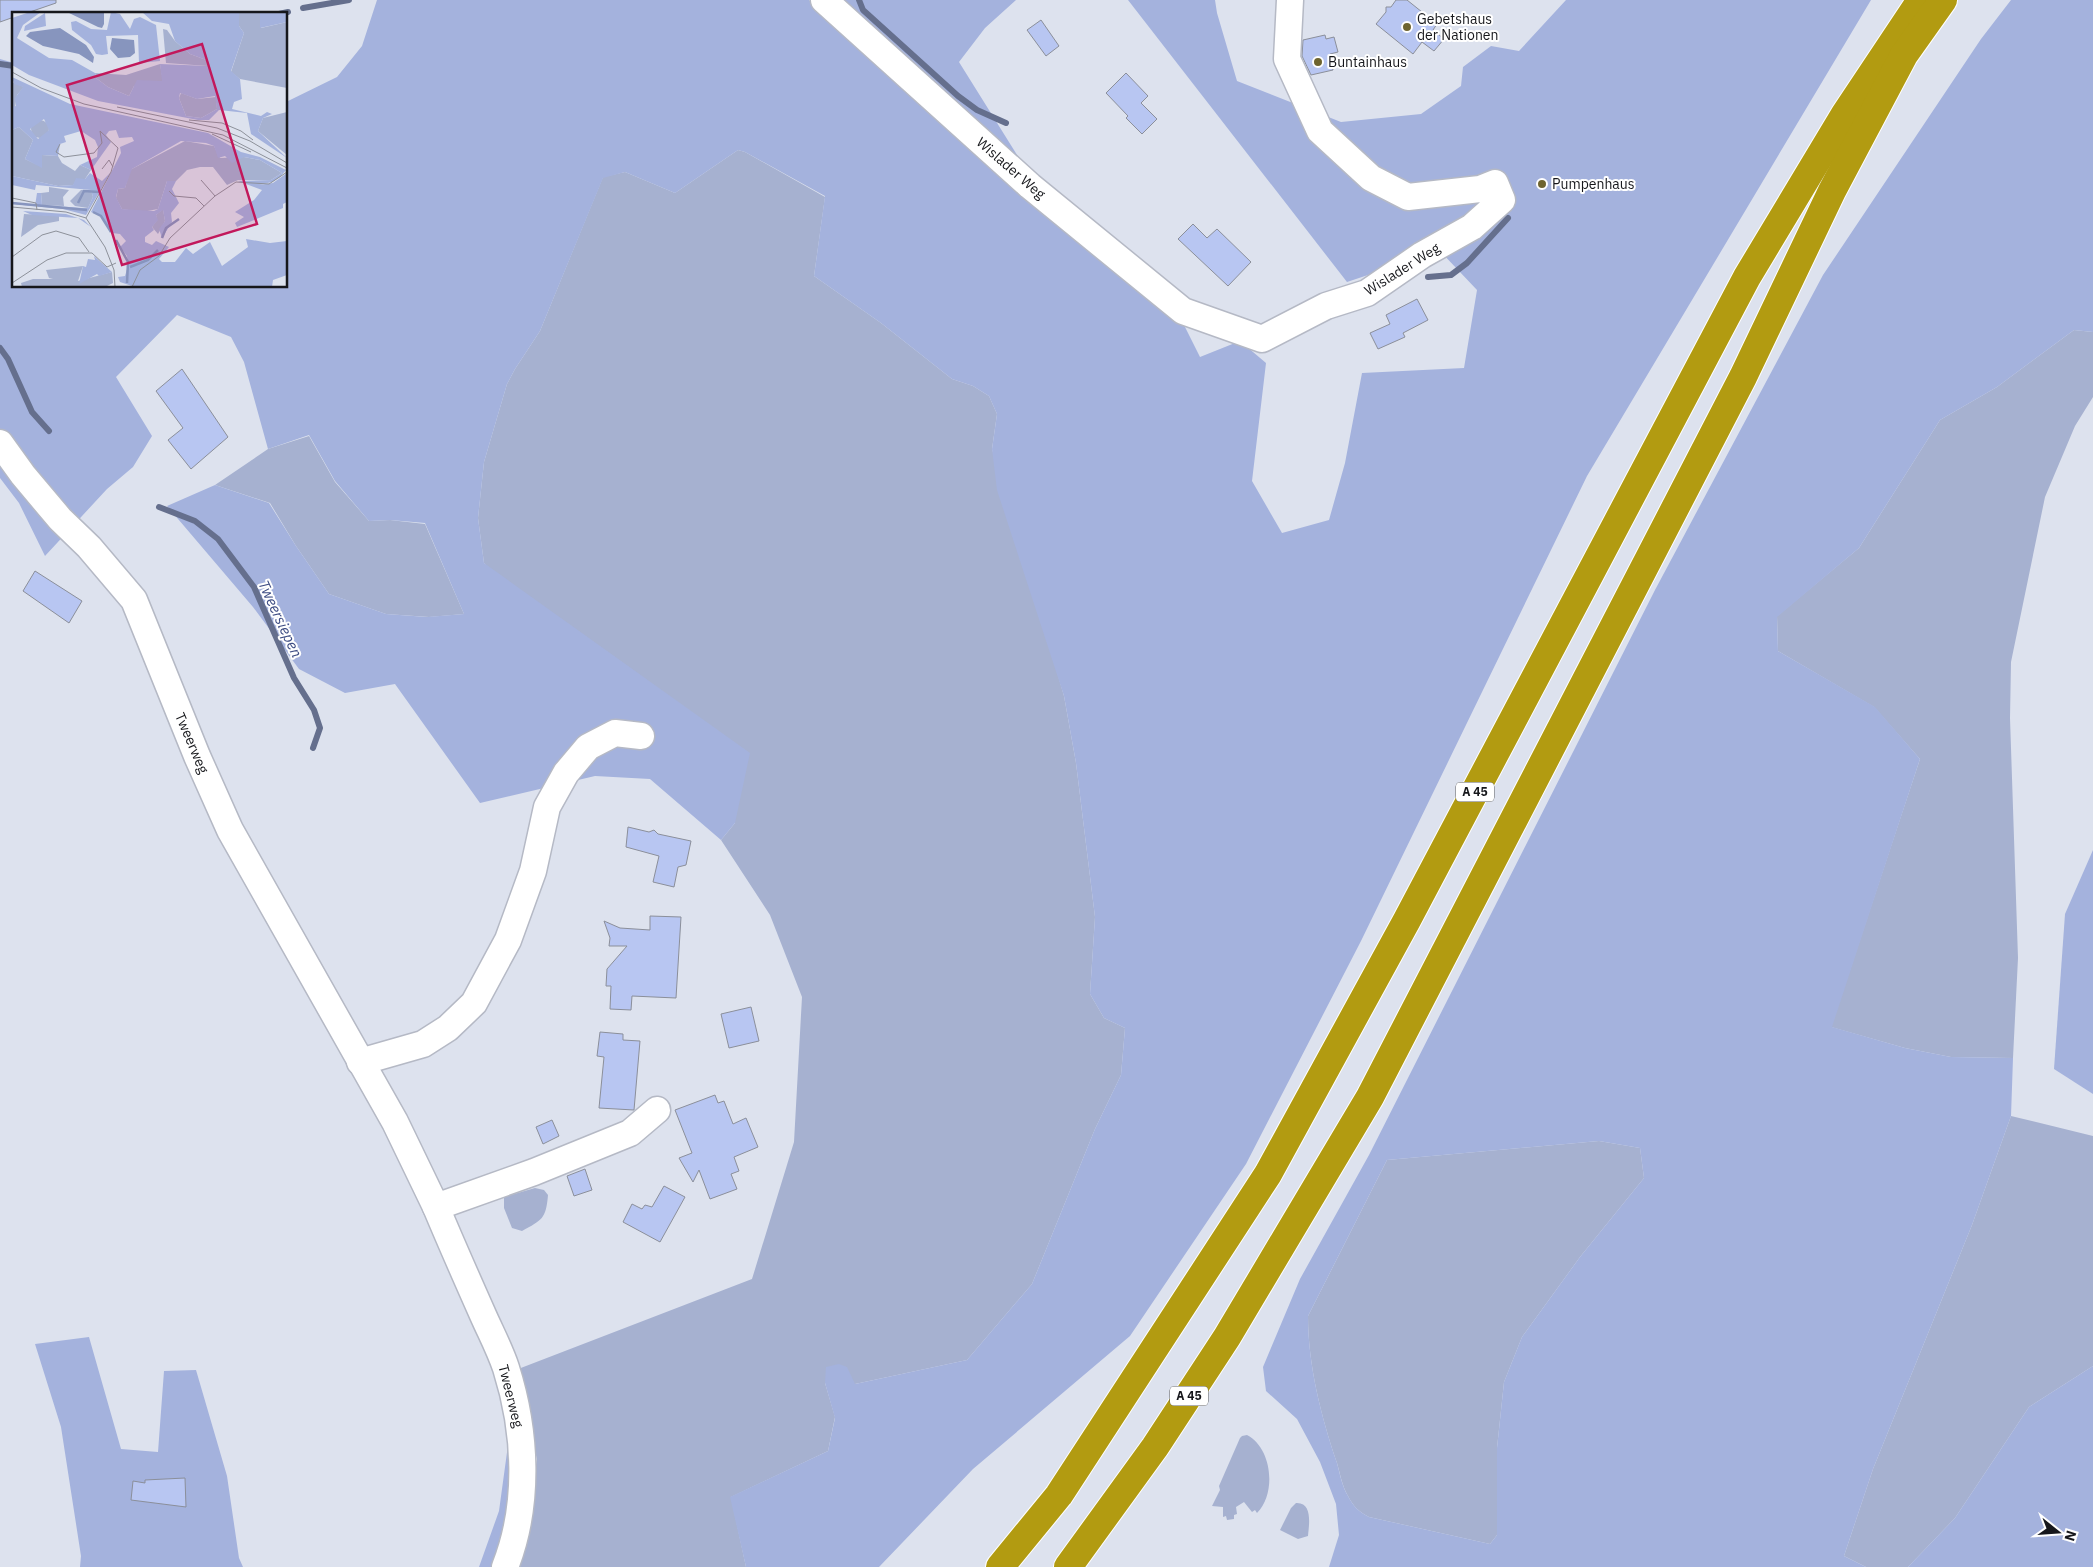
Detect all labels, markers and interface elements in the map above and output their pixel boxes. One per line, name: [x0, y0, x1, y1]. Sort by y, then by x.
place label: Gebetshaus der Nationen: [1417, 10, 1498, 44]
inset map: [12, 12, 288, 288]
marker: Gebetshaus der Nationen: [1401, 21, 1413, 33]
place label: Buntainhaus: [1328, 53, 1407, 71]
marker: Buntainhaus: [1312, 56, 1324, 68]
street label: Wislader Weg: [973, 133, 1050, 203]
place label: Pumpenhaus: [1552, 175, 1635, 193]
marker: Pumpenhaus: [1536, 178, 1548, 190]
street label: Wislader Weg: [1361, 238, 1444, 299]
water label: Tweersiepen: [254, 577, 307, 660]
street label: Tweerweg: [171, 710, 213, 777]
road number: A 45: [1456, 782, 1494, 802]
street label: Tweerweg: [494, 1363, 528, 1430]
road number: A 45: [1170, 1386, 1208, 1405]
north arrow: [2033, 1507, 2083, 1557]
text: N: [2060, 1528, 2081, 1543]

